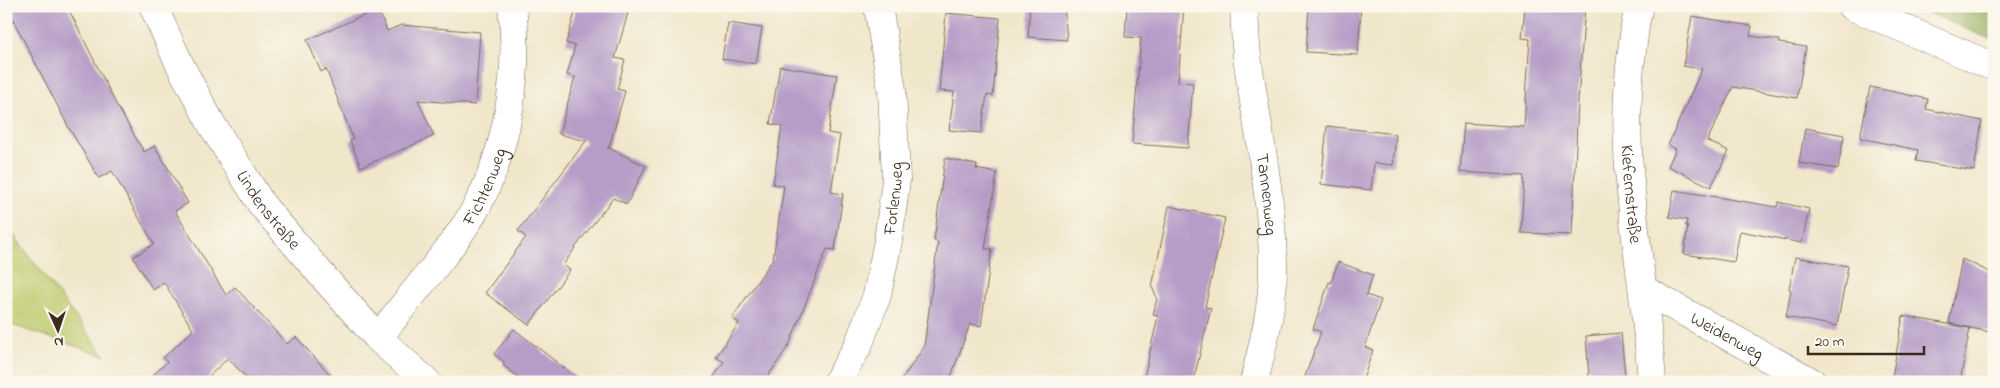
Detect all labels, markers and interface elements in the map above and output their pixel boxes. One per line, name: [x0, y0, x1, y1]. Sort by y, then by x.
street label: Kiefernstraße: [1613, 144, 1648, 246]
street label: Fichtenweg: [457, 145, 515, 232]
street label: Tannenweg: [1248, 152, 1283, 237]
street label: Forlenweg: [878, 162, 912, 238]
street label: Lindenstraße: [229, 166, 307, 257]
north arrow: [32, 306, 82, 356]
street label: Weidenweg: [1685, 307, 1768, 369]
scale bar: [1808, 323, 1924, 355]
text: N: [53, 331, 64, 352]
text: 20 m: [1815, 331, 1845, 353]

